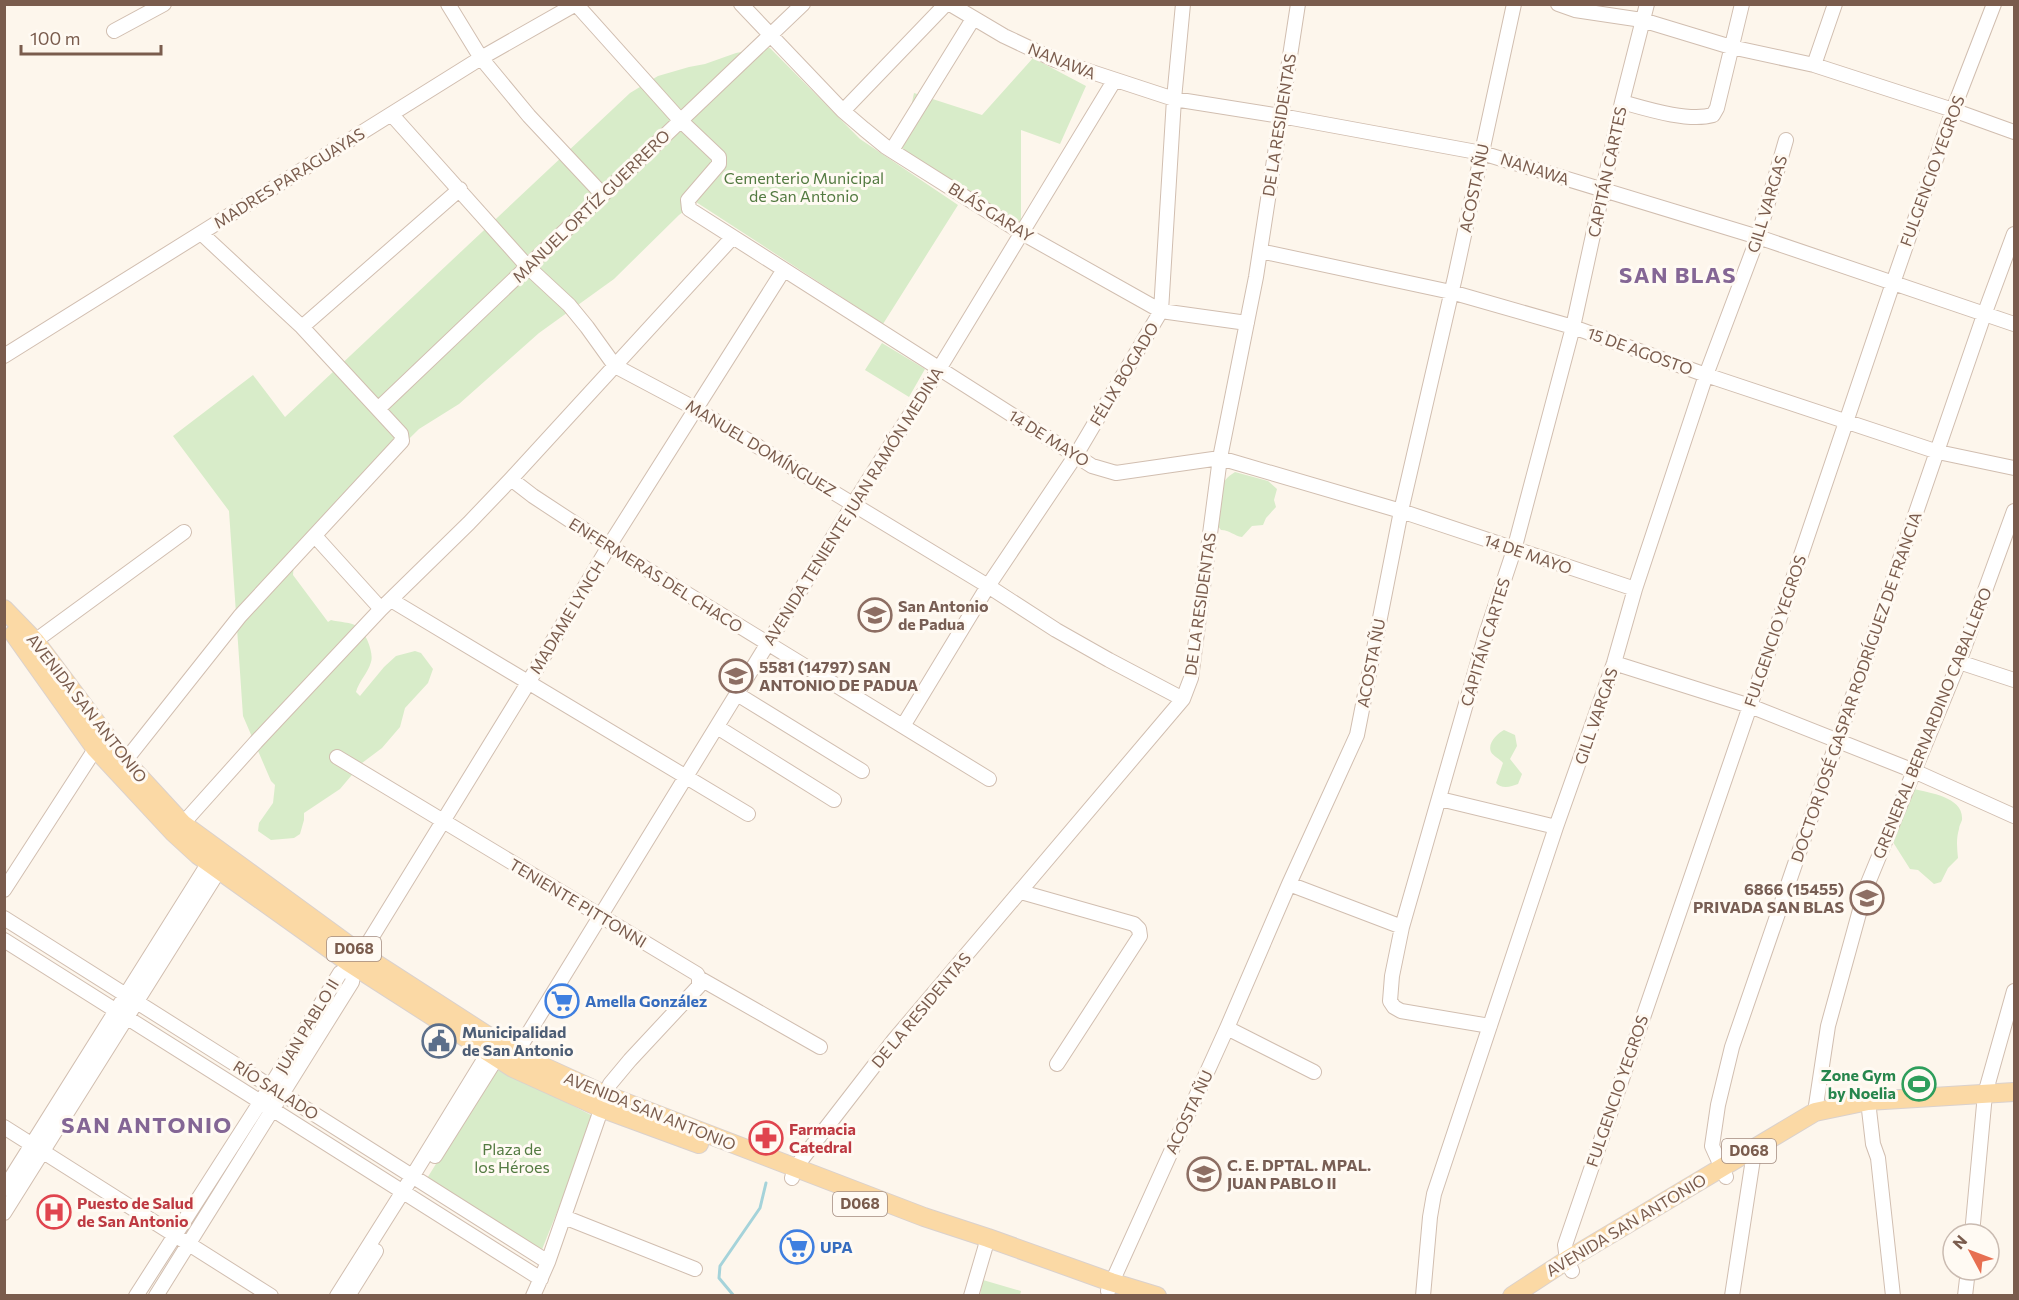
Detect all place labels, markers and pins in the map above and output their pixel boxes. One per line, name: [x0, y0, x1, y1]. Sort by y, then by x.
place label: San Antonio de Padua: [898, 596, 989, 633]
school or university icon: San Antonio de Padua: [857, 597, 893, 633]
place label: 5581 (14797) SAN ANTONIO DE PADUA: [759, 657, 919, 694]
school or university icon: 5581 (14797) SAN ANTONIO DE PADUA: [718, 658, 754, 694]
place label: 6866 (15455) PRIVADA SAN BLAS: [1693, 879, 1844, 916]
school or university icon: 6866 (15455) PRIVADA SAN BLAS: [1849, 880, 1885, 916]
supermarket icon: Amella González: [544, 983, 580, 1019]
place label: Amella González: [585, 991, 707, 1010]
place label: Municipalidad de San Antonio: [462, 1022, 574, 1059]
public building icon: Municipalidad de San Antonio: [421, 1023, 457, 1059]
place label: Zone Gym by Noelia: [1821, 1065, 1896, 1102]
sports icon: Zone Gym by Noelia: [1901, 1066, 1937, 1102]
place label: Farmacia Catedral: [789, 1119, 856, 1156]
pharmacy icon: Farmacia Catedral: [748, 1120, 784, 1156]
place label: C. E. DPTAL. MPAL. JUAN PABLO II: [1227, 1155, 1371, 1192]
school or university icon: C. E. DPTAL. MPAL. JUAN PABLO II: [1186, 1156, 1222, 1192]
place label: Puesto de Salud de San Antonio: [77, 1193, 193, 1230]
hospital icon: Puesto de Salud de San Antonio: [36, 1194, 72, 1230]
supermarket icon: UPA: [779, 1229, 815, 1265]
place label: UPA: [820, 1237, 853, 1256]

